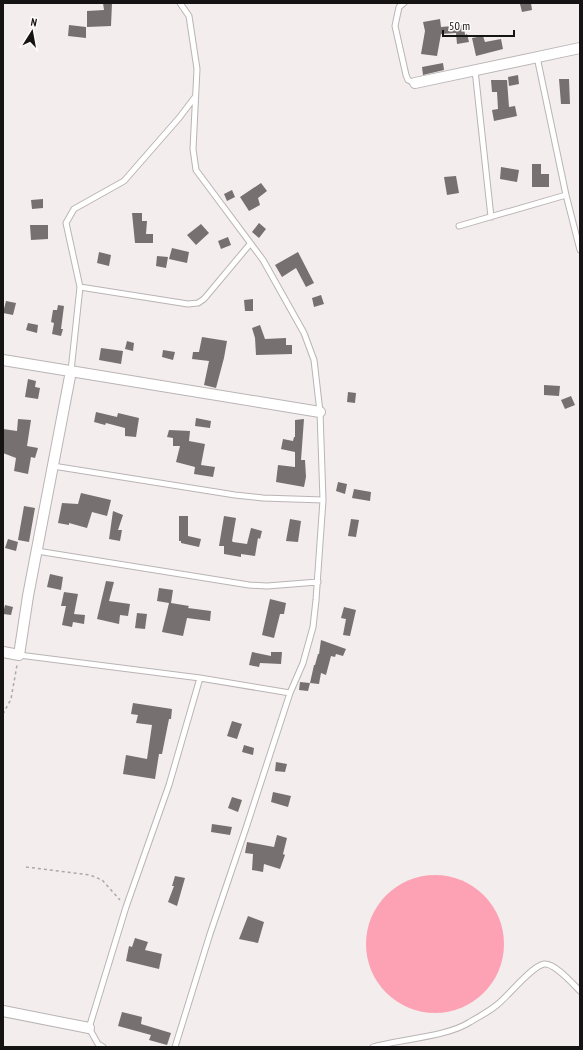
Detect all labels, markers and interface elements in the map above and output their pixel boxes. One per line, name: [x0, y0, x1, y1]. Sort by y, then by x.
north arrow: [12, 12, 52, 52]
scale bar: [443, 12, 514, 38]
text: N: [30, 15, 38, 30]
text: 50 m: [449, 18, 470, 33]

